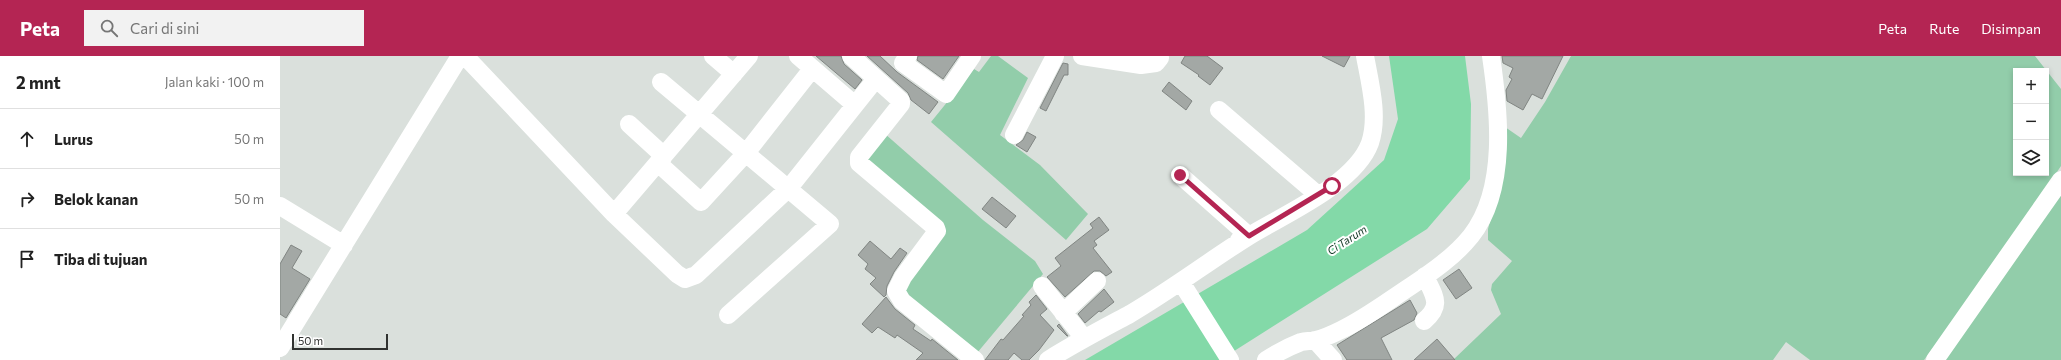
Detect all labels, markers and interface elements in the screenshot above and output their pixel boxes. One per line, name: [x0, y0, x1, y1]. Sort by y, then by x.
search box: [84, 10, 364, 46]
text: Peta: [20, 17, 60, 40]
icon: search: [98, 17, 120, 39]
text: Cari di sini: [130, 19, 199, 37]
text: Peta: [1878, 20, 1907, 37]
text: Rute: [1929, 20, 1959, 37]
text: Disimpan: [1981, 20, 2041, 37]
map controls: [2013, 68, 2049, 176]
button: +: [2013, 68, 2049, 104]
text: 2 mnt: [16, 72, 61, 93]
text: Jalan kaki · 100 m: [165, 74, 264, 90]
button: −: [2013, 104, 2049, 140]
icon: ahead: [16, 128, 38, 150]
text: Lurus: [54, 130, 93, 148]
text: 50 m: [234, 131, 264, 147]
button: layers: [2013, 140, 2049, 176]
route end: [1171, 166, 1189, 184]
route start: [1323, 177, 1341, 195]
icon: right: [16, 188, 38, 210]
text: Belok kanan: [54, 190, 138, 208]
text: 50 m: [234, 191, 264, 207]
water label: Ci Tarum: [1325, 222, 1369, 257]
icon: arrive: [16, 248, 38, 270]
text: Tiba di tujuan: [54, 250, 148, 268]
scale bar: [292, 332, 388, 351]
text: 50 m: [298, 334, 323, 347]

